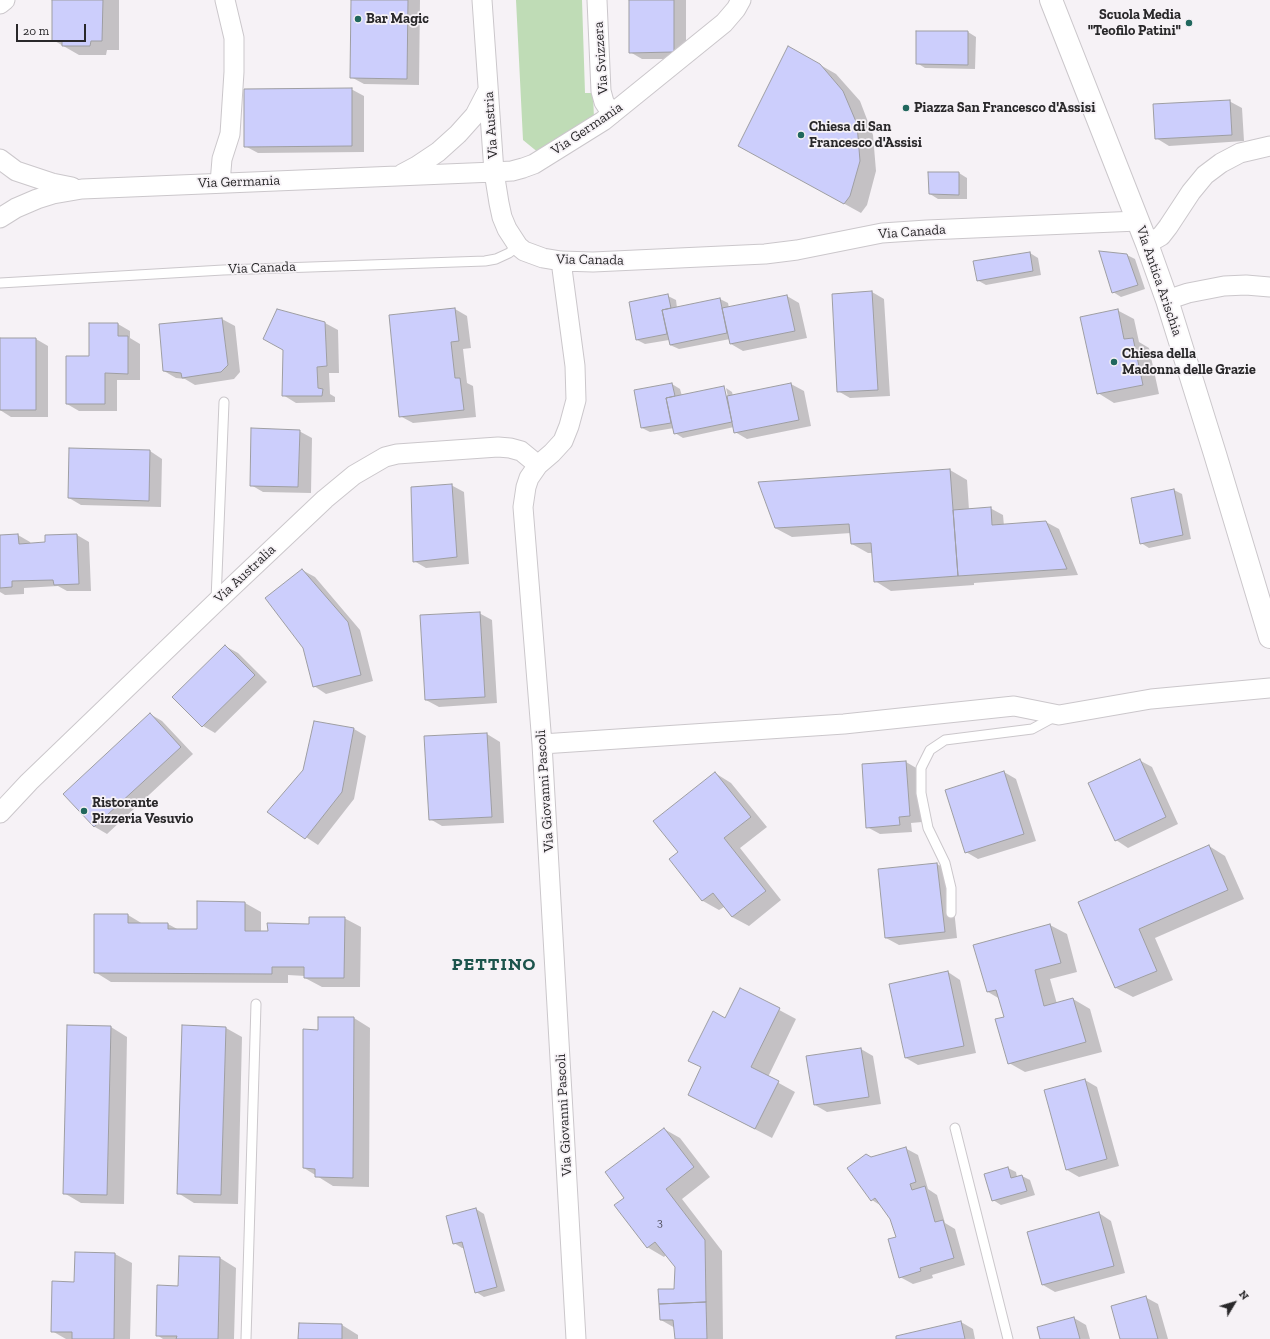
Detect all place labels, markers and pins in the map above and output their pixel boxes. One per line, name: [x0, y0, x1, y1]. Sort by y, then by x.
place label: Scuola Media "Teofilo Patini": [1088, 7, 1181, 40]
place label: Bar Magic: [366, 11, 429, 27]
marker: Bar Magic: [353, 14, 363, 24]
marker: Scuola Media "Teofilo Patini": [1184, 18, 1194, 28]
place label: Piazza San Francesco d'Assisi: [914, 100, 1095, 116]
marker: Piazza San Francesco d'Assisi: [901, 103, 911, 113]
place label: Chiesa di San Francesco d'Assisi: [809, 119, 922, 152]
marker: Chiesa di San Francesco d'Assisi: [796, 130, 806, 140]
place label: Chiesa della Madonna delle Grazie: [1122, 346, 1256, 378]
marker: Chiesa della Madonna delle Grazie: [1109, 357, 1119, 367]
place label: Ristorante Pizzeria Vesuvio: [92, 795, 193, 828]
marker: Ristorante Pizzeria Vesuvio: [79, 806, 89, 816]

